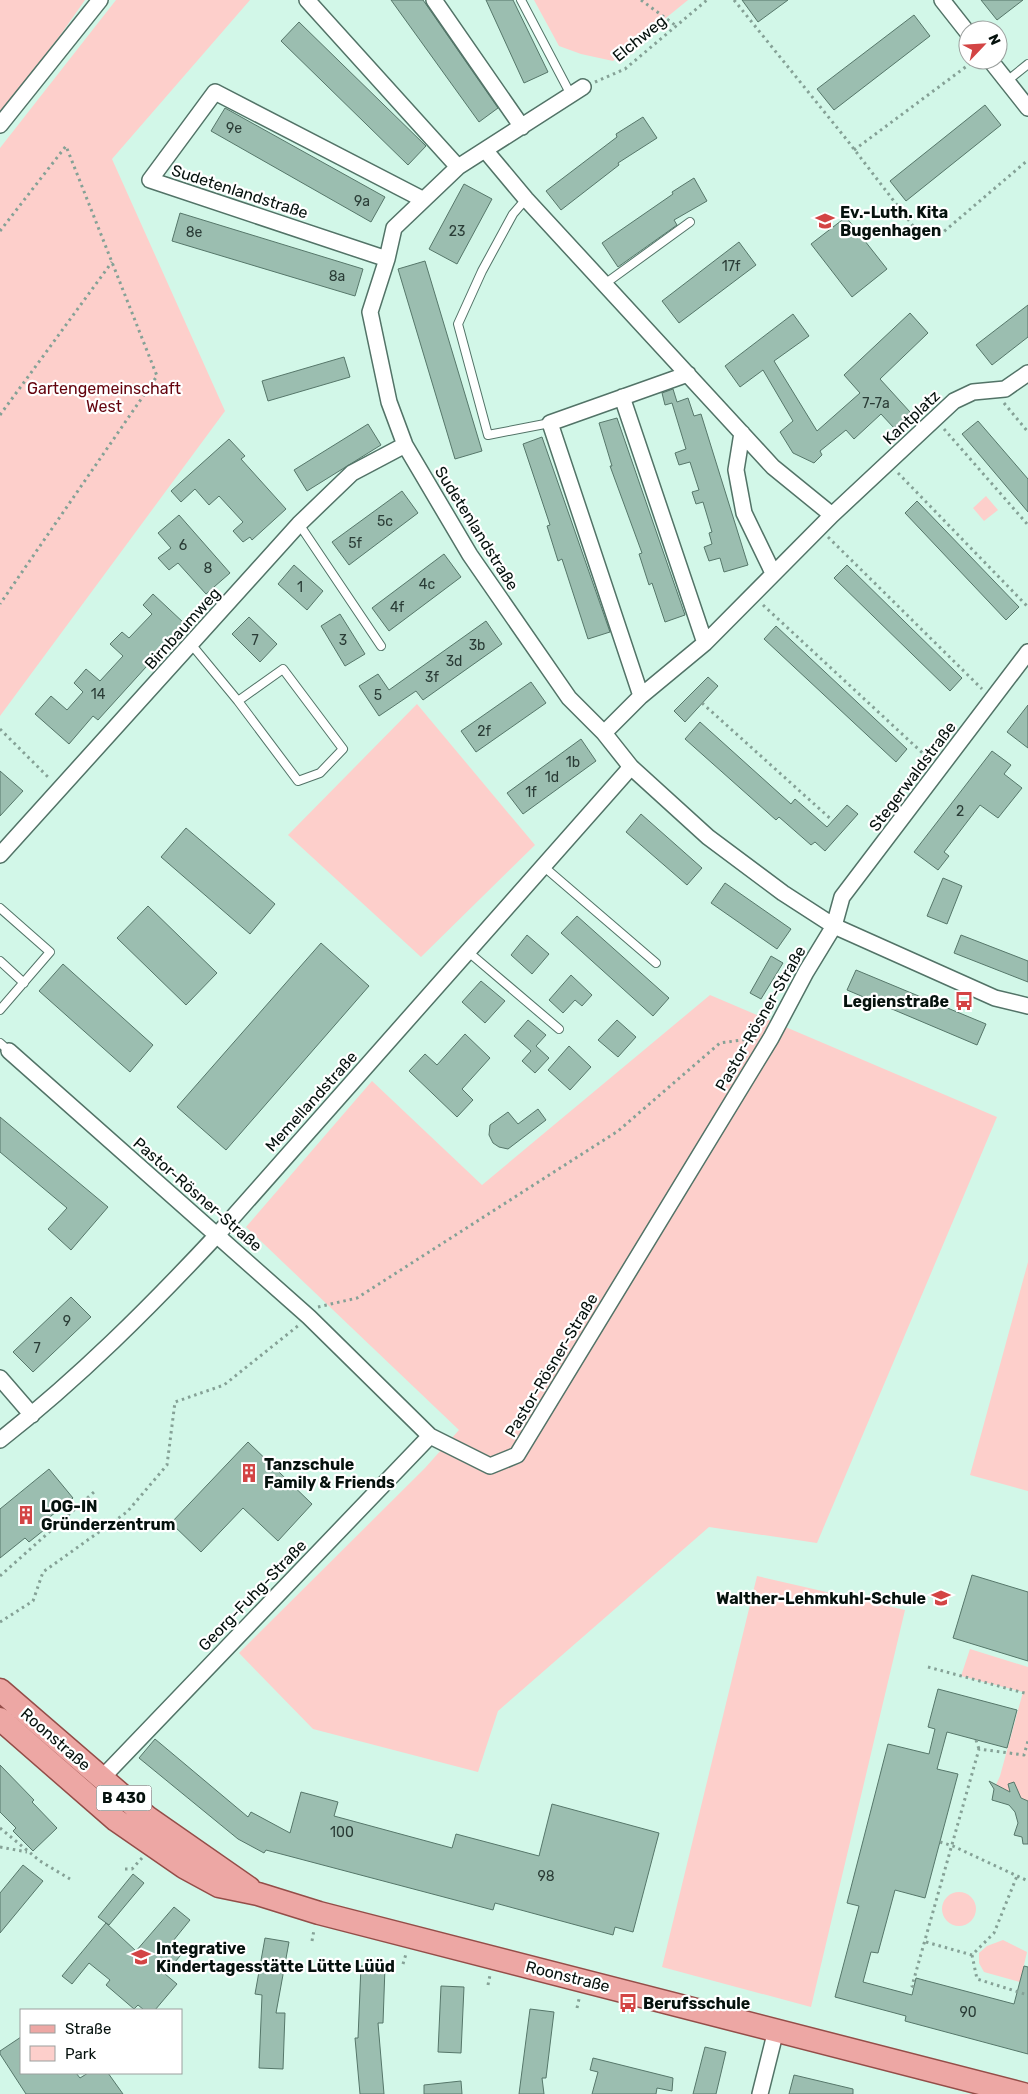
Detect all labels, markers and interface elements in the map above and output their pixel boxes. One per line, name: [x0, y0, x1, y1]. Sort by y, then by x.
street label: Elchweg: [609, 11, 670, 66]
north arrow: [958, 20, 1008, 70]
text: N: [984, 32, 1004, 48]
house number: 9e: [226, 120, 242, 137]
street label: Sudetenlandstraße: [169, 160, 311, 223]
house number: 9a: [354, 193, 370, 210]
place label: Ev.-Luth. Kita Bugenhagen: [840, 203, 948, 240]
school or university icon: Ev.-Luth. Kita Bugenhagen: [814, 210, 836, 232]
house number: 23: [449, 223, 465, 240]
house number: 8e: [186, 224, 203, 241]
house number: 17f: [722, 258, 741, 275]
house number: 8a: [329, 268, 345, 285]
park label: Gartengemeinschaft West: [27, 379, 181, 416]
street label: Kantplatz: [879, 386, 944, 448]
house number: 7-7a: [862, 395, 890, 412]
street label: Sudetenlandstraße: [431, 463, 522, 594]
house number: 5c: [377, 513, 393, 530]
house number: 5f: [348, 535, 362, 552]
house number: 6: [179, 537, 187, 554]
house number: 8: [204, 560, 213, 577]
house number: 4c: [419, 576, 435, 593]
house number: 1: [297, 579, 303, 596]
street label: Birnbaumweg: [141, 583, 224, 673]
house number: 4f: [390, 599, 405, 616]
house number: 7: [251, 632, 259, 649]
house number: 3: [339, 632, 347, 649]
house number: 3b: [469, 637, 485, 654]
house number: 3d: [446, 653, 462, 670]
house number: 3f: [425, 669, 440, 686]
house number: 14: [91, 686, 106, 703]
house number: 5: [374, 687, 382, 704]
street label: Stegerwaldstraße: [865, 718, 960, 835]
house number: 2f: [477, 723, 491, 740]
house number: 1b: [566, 754, 580, 771]
house number: 1d: [545, 769, 559, 786]
house number: 1f: [525, 784, 537, 801]
house number: 2: [956, 803, 964, 820]
street label: Pastor-Rösner-Straße: [711, 942, 810, 1094]
bus stop icon: Legienstraße: [953, 990, 975, 1012]
place label: Legienstraße: [843, 992, 949, 1011]
street label: Memellandstraße: [261, 1047, 361, 1155]
street label: Pastor-Rösner-Straße: [129, 1133, 266, 1255]
street label: Pastor-Rösner-Straße: [501, 1290, 602, 1441]
house number: 9: [63, 1313, 71, 1330]
house number: 7: [33, 1340, 41, 1357]
place label: Tanzschule Family & Friends: [264, 1455, 395, 1492]
building icon: Tanzschule Family & Friends: [238, 1462, 260, 1484]
place label: LOG-IN Gründerzentrum: [41, 1497, 175, 1534]
building icon: LOG-IN Gründerzentrum: [15, 1504, 37, 1526]
street label: Georg-Fuhg-Straße: [194, 1536, 310, 1655]
school or university icon: Walther-Lehmkuhl-Schule: [930, 1587, 952, 1609]
place label: Walther-Lehmkuhl-Schule: [716, 1589, 926, 1608]
street label: Roonstraße: [17, 1704, 94, 1775]
road number: B 430: [96, 1786, 152, 1810]
house number: 100: [330, 1824, 354, 1841]
house number: 98: [537, 1868, 555, 1885]
place label: Integrative Kindertagesstätte Lütte Lüüd: [156, 1939, 395, 1976]
school or university icon: Integrative Kindertagesstätte Lütte Lüüd: [130, 1946, 152, 1968]
street label: Roonstraße: [524, 1957, 612, 1996]
bus stop icon: Berufsschule: [617, 1992, 639, 2014]
place label: Berufsschule: [643, 1994, 750, 2013]
house number: 90: [959, 2004, 977, 2021]
legend: [20, 2009, 182, 2074]
text: Straße: [65, 2020, 111, 2038]
text: Park: [65, 2045, 96, 2063]

